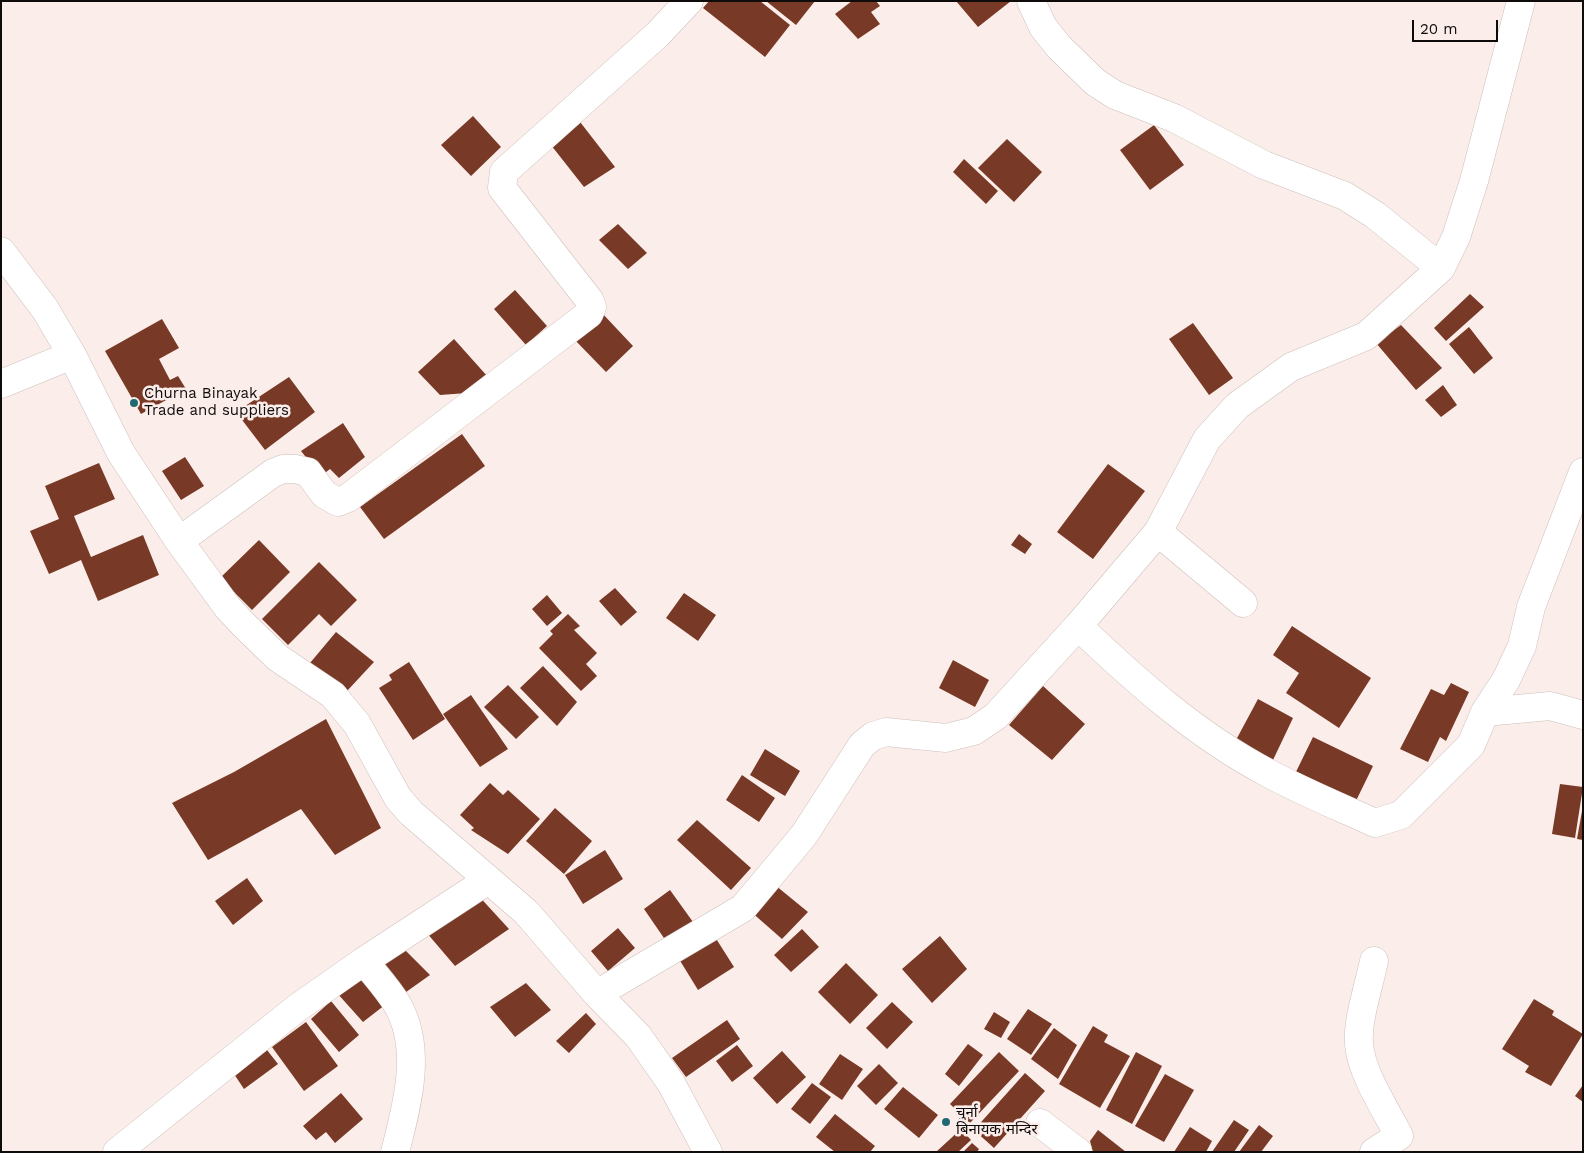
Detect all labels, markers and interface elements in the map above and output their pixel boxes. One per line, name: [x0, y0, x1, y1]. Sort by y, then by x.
scale bar: [1414, 10, 1500, 42]
text: 20 m: [1420, 20, 1458, 38]
place label: Churna Binayak Trade and suppliers: [144, 385, 289, 420]
marker: Churna Binayak Trade and suppliers: [128, 397, 140, 409]
place label: चुर्ना बिनायक मन्दिर: [956, 1104, 1038, 1139]
marker: चुर्ना बिनायक मन्दिर: [940, 1116, 952, 1128]

